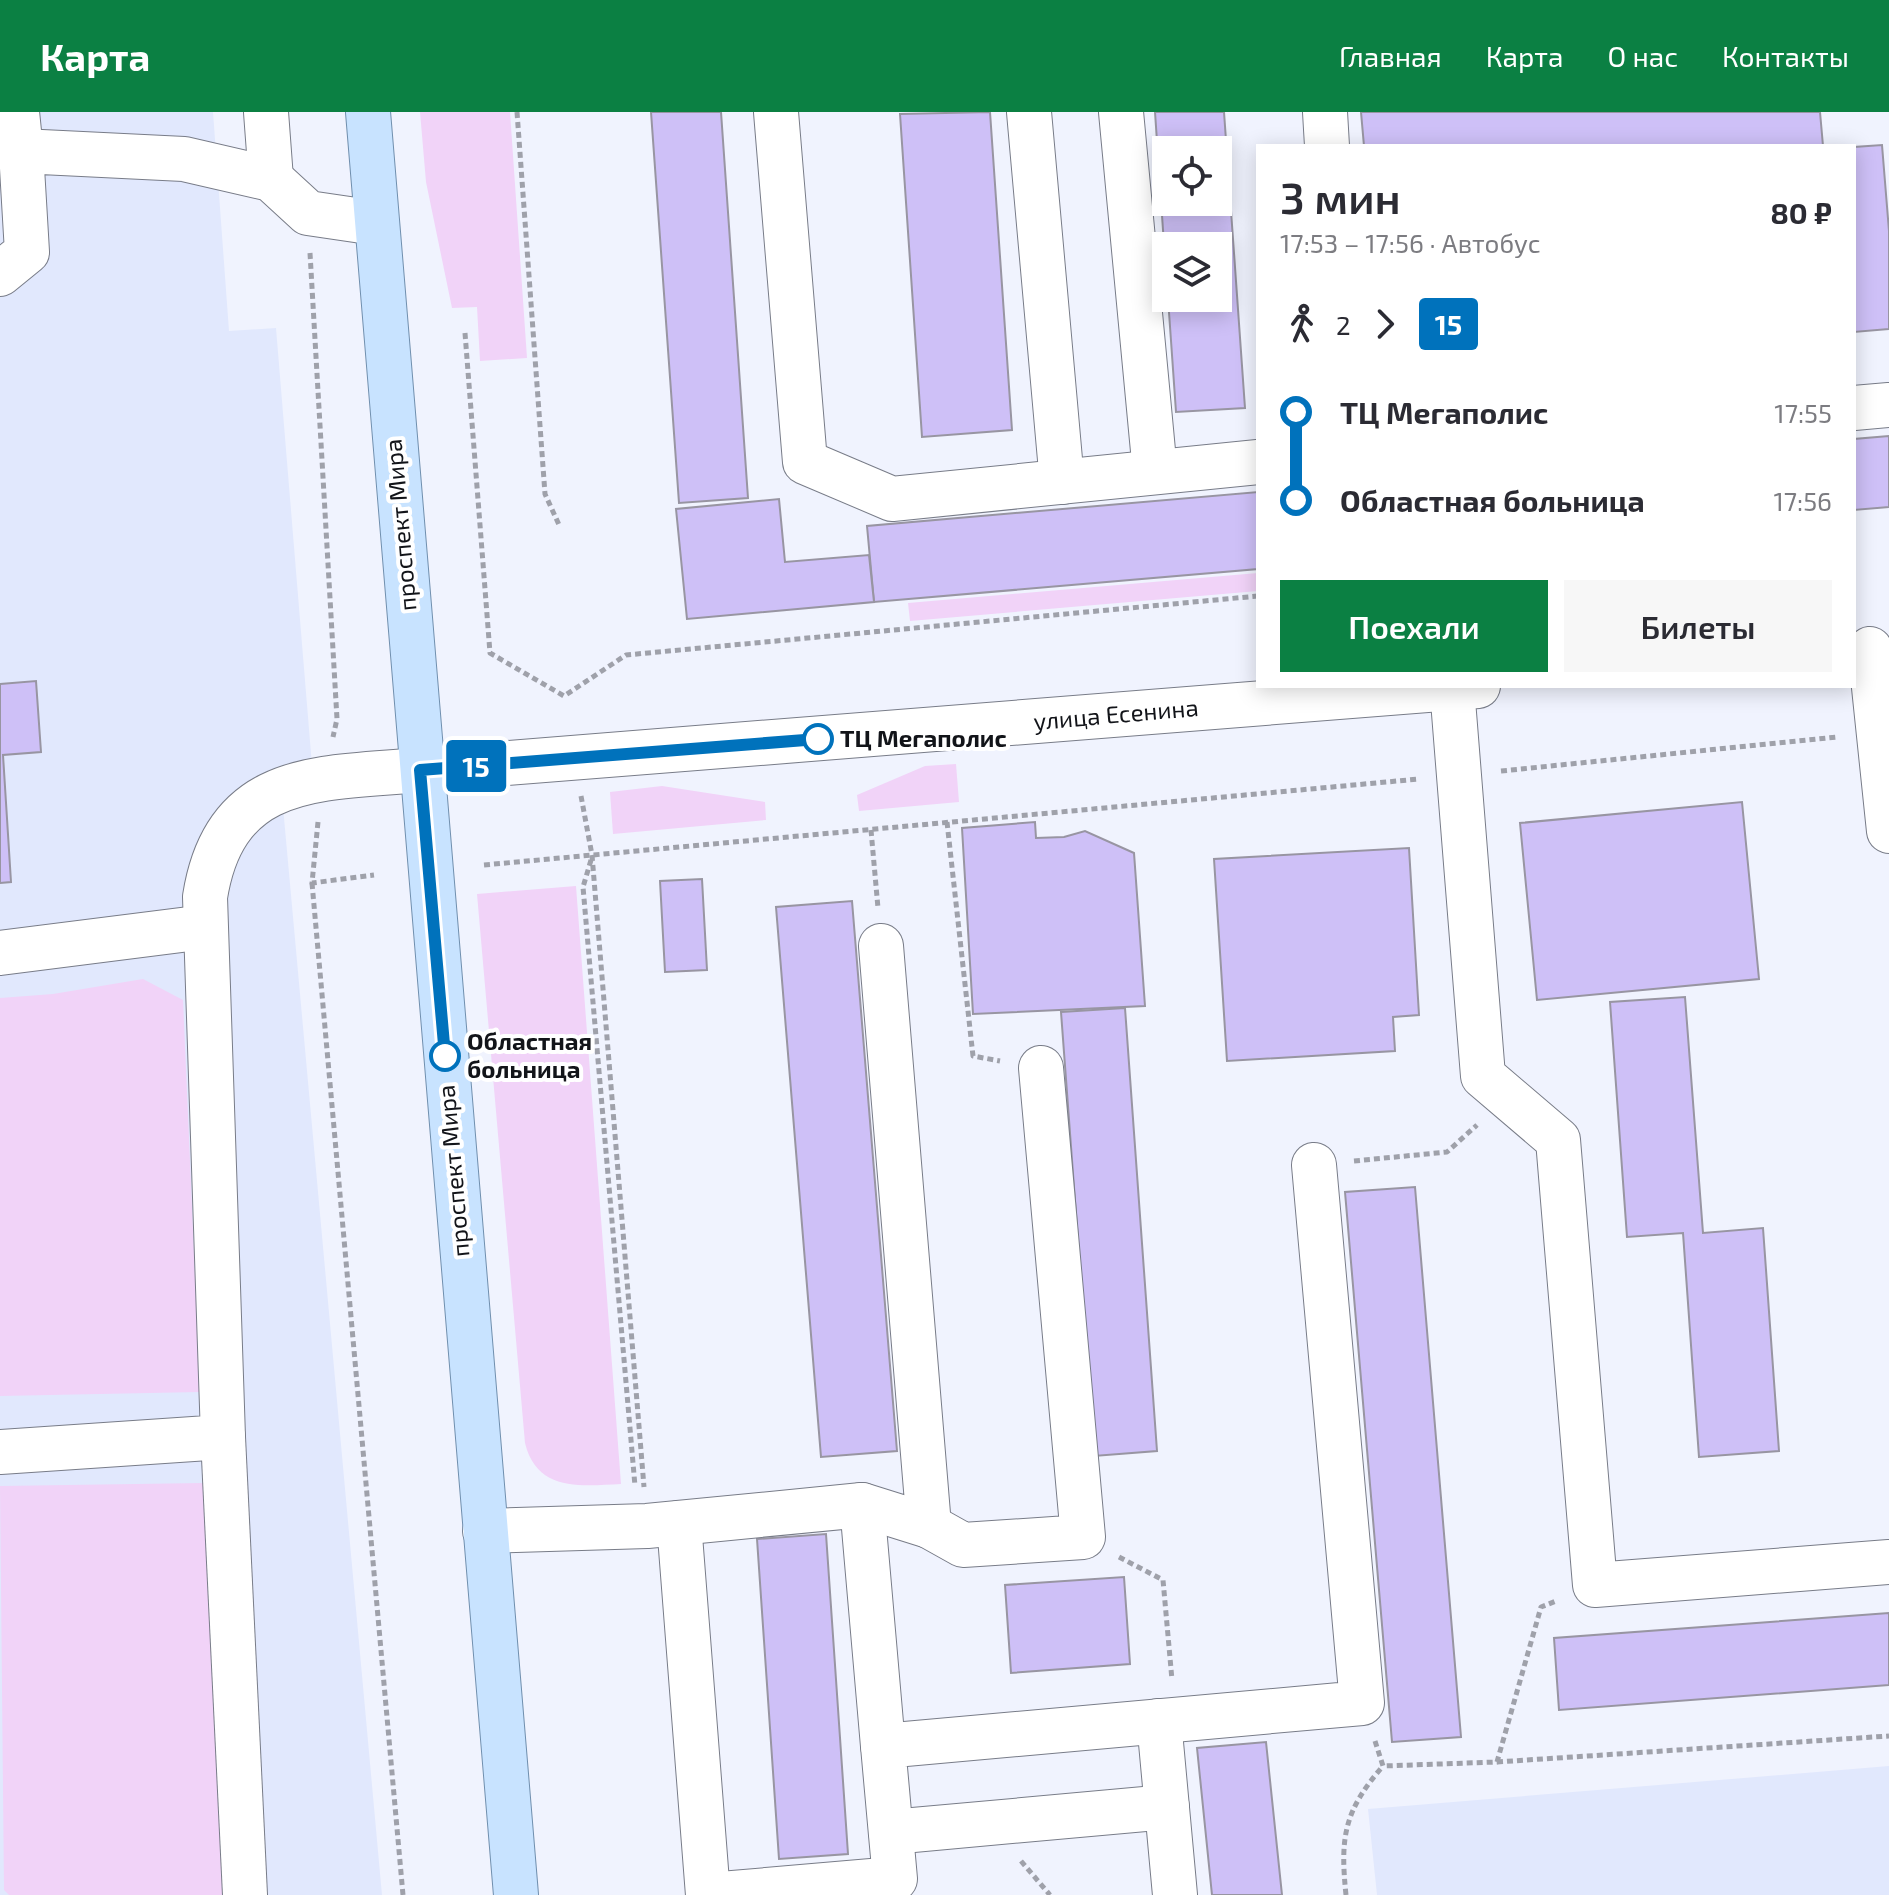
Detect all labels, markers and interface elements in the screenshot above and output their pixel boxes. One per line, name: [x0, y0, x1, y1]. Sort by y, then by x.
text: Карта: [40, 33, 150, 79]
text: Главная: [1339, 39, 1442, 73]
text: Карта: [1486, 39, 1564, 73]
text: О нас: [1608, 39, 1678, 73]
text: Контакты: [1722, 39, 1849, 73]
map controls: [1152, 136, 1232, 312]
button: locate: [1152, 136, 1232, 216]
text: 3 мин: [1280, 170, 1401, 223]
text: 80 ₽: [1770, 194, 1832, 230]
text: 17:53 – 17:56 · Автобус: [1280, 227, 1541, 258]
button: layers: [1152, 232, 1232, 312]
icon: walk: [1280, 302, 1324, 346]
icon: forward: [1363, 302, 1407, 346]
text: 15: [1435, 307, 1462, 341]
text: 2: [1336, 309, 1351, 340]
text: ТЦ Мегаполис: [1340, 394, 1548, 430]
text: 17:55: [1774, 397, 1832, 428]
street label: проспект Мира: [378, 438, 421, 612]
text: Областная больница: [1340, 482, 1645, 518]
text: 17:56: [1773, 485, 1832, 516]
button: Поехали: [1280, 580, 1548, 672]
button: Билеты: [1564, 580, 1832, 672]
street label: улица Есенина: [1032, 692, 1200, 736]
place label: ТЦ Мегаполис: [840, 723, 1007, 752]
marker: ТЦ Мегаполис: [803, 724, 833, 754]
line badge: 15: [440, 740, 512, 792]
text: 15: [462, 749, 490, 783]
place label: Областная больница: [467, 1026, 592, 1083]
marker: Областная больница: [430, 1041, 460, 1071]
street label: проспект Мира: [431, 1084, 474, 1258]

